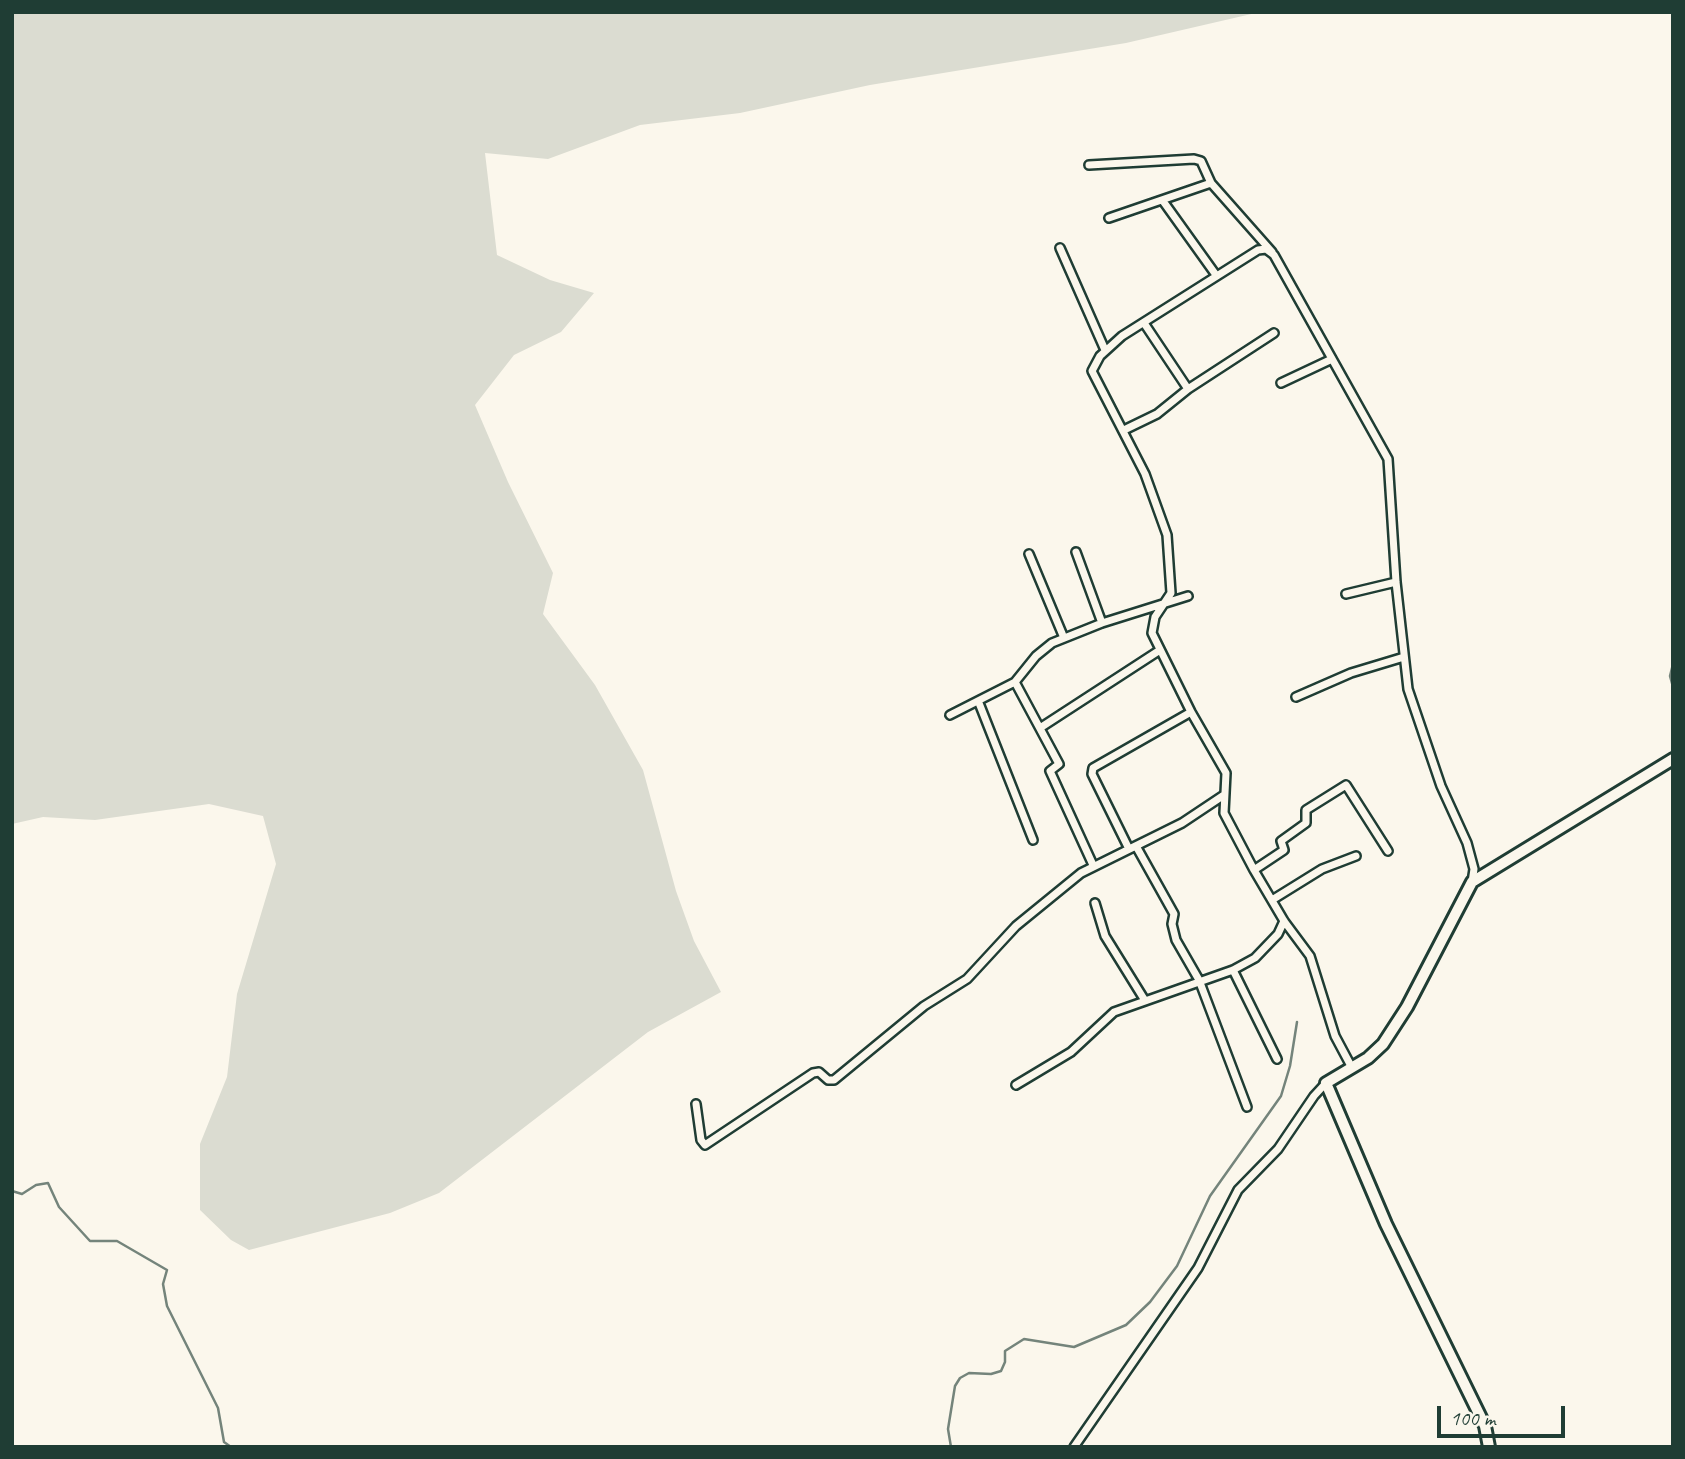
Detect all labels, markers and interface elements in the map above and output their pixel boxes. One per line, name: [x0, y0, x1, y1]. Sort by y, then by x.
scale bar: [1440, 1392, 1568, 1436]
text: 100 m: [1450, 1405, 1495, 1431]

